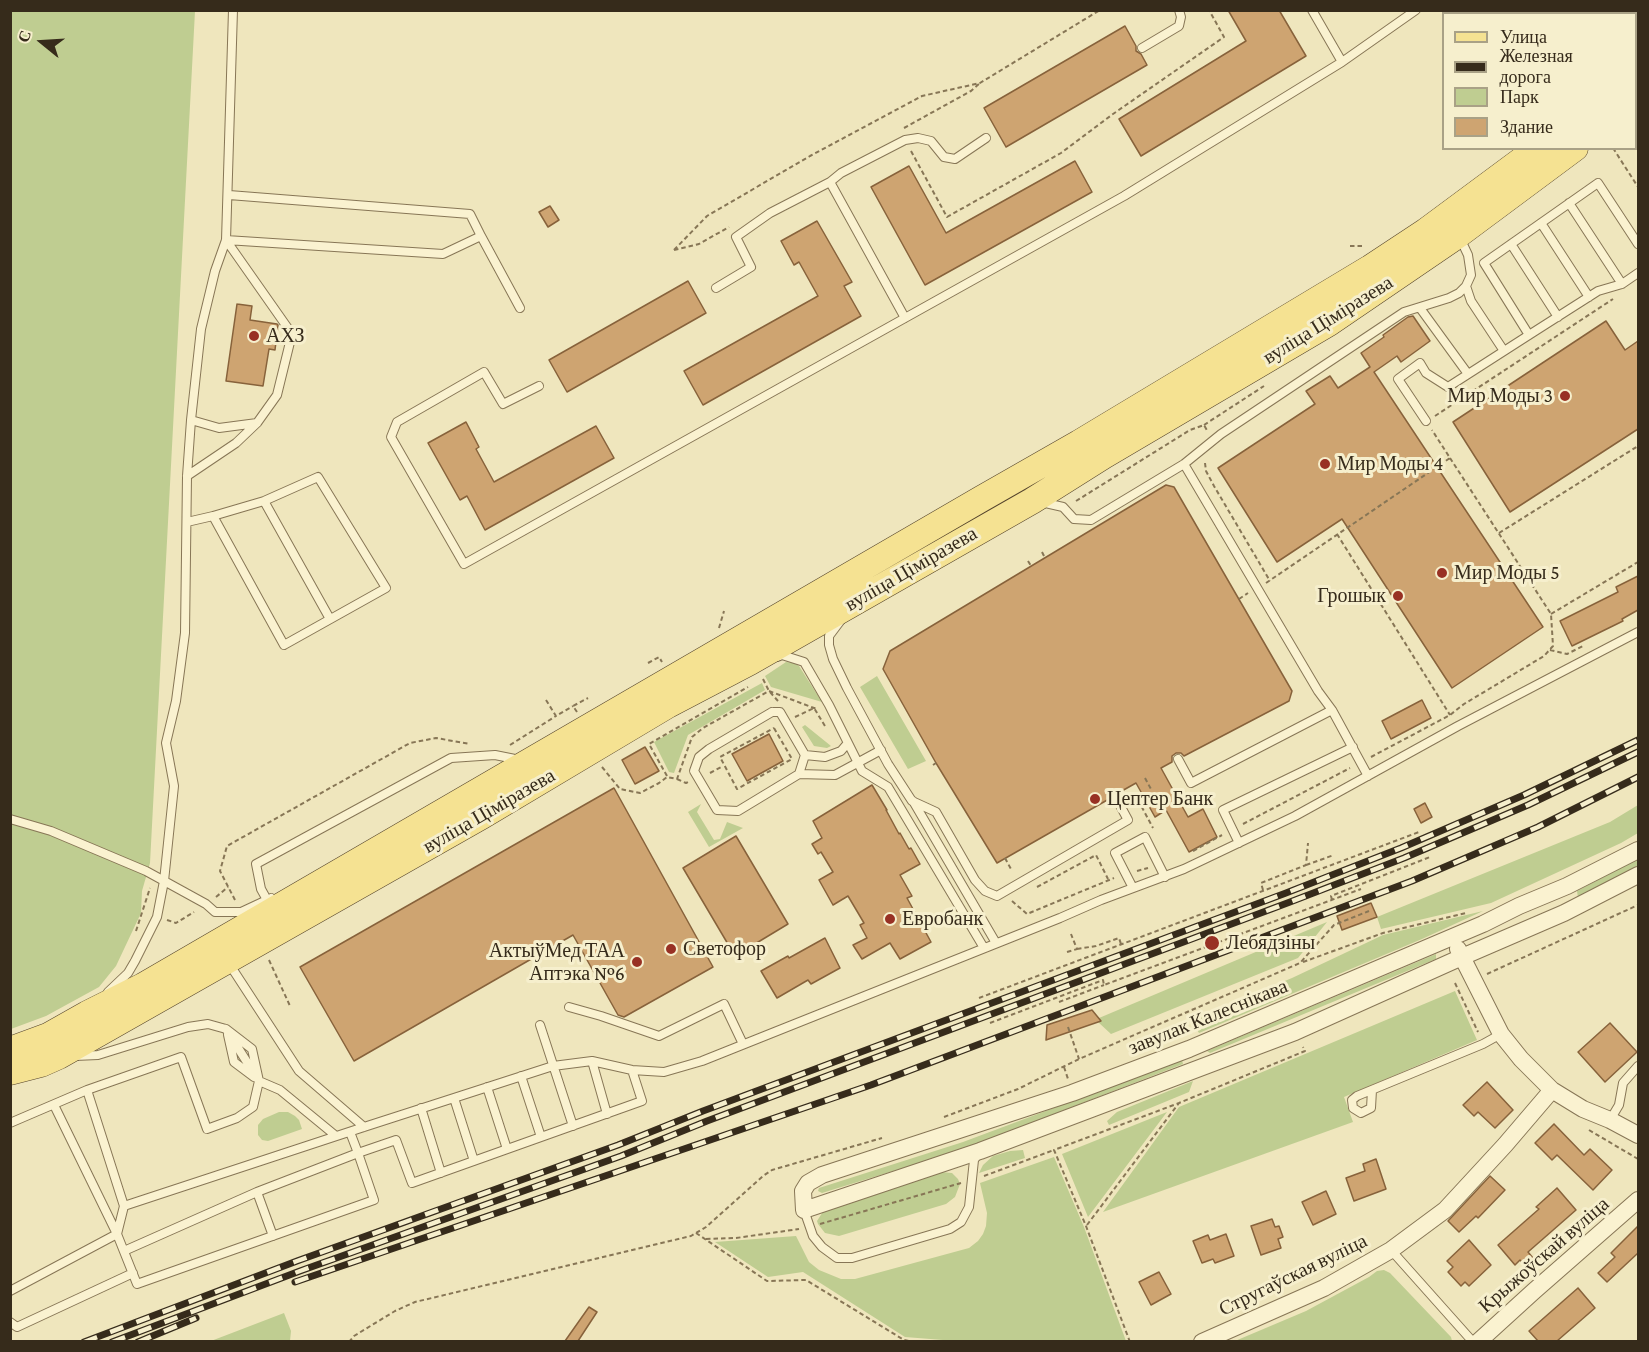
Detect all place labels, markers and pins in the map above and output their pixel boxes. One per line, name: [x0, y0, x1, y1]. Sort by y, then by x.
place label: АХЗ: [266, 324, 304, 348]
marker: АХЗ: [247, 329, 261, 343]
place label: Мир Моды 3: [1447, 384, 1553, 408]
marker: Мир Моды 3: [1558, 389, 1572, 403]
place label: Мир Моды 4: [1337, 452, 1444, 476]
marker: Мир Моды 4: [1318, 457, 1332, 471]
place label: Мир Моды 5: [1454, 561, 1560, 585]
marker: Мир Моды 5: [1435, 566, 1449, 580]
place label: Грошык: [1317, 584, 1386, 608]
marker: Грошык: [1391, 589, 1405, 603]
place label: Цептер Банк: [1107, 787, 1213, 811]
marker: Цептер Банк: [1088, 792, 1102, 806]
place label: Евробанк: [902, 907, 983, 931]
marker: Евробанк: [883, 912, 897, 926]
place label: Лебядзіны: [1226, 931, 1315, 955]
marker: Лебядзіны: [1203, 934, 1221, 952]
place label: Светофор: [683, 937, 766, 961]
place label: АктыўМед ТАА Аптэка №6: [489, 939, 625, 986]
marker: Светофор: [664, 942, 678, 956]
marker: АктыўМед ТАА Аптэка №6: [630, 955, 644, 969]

